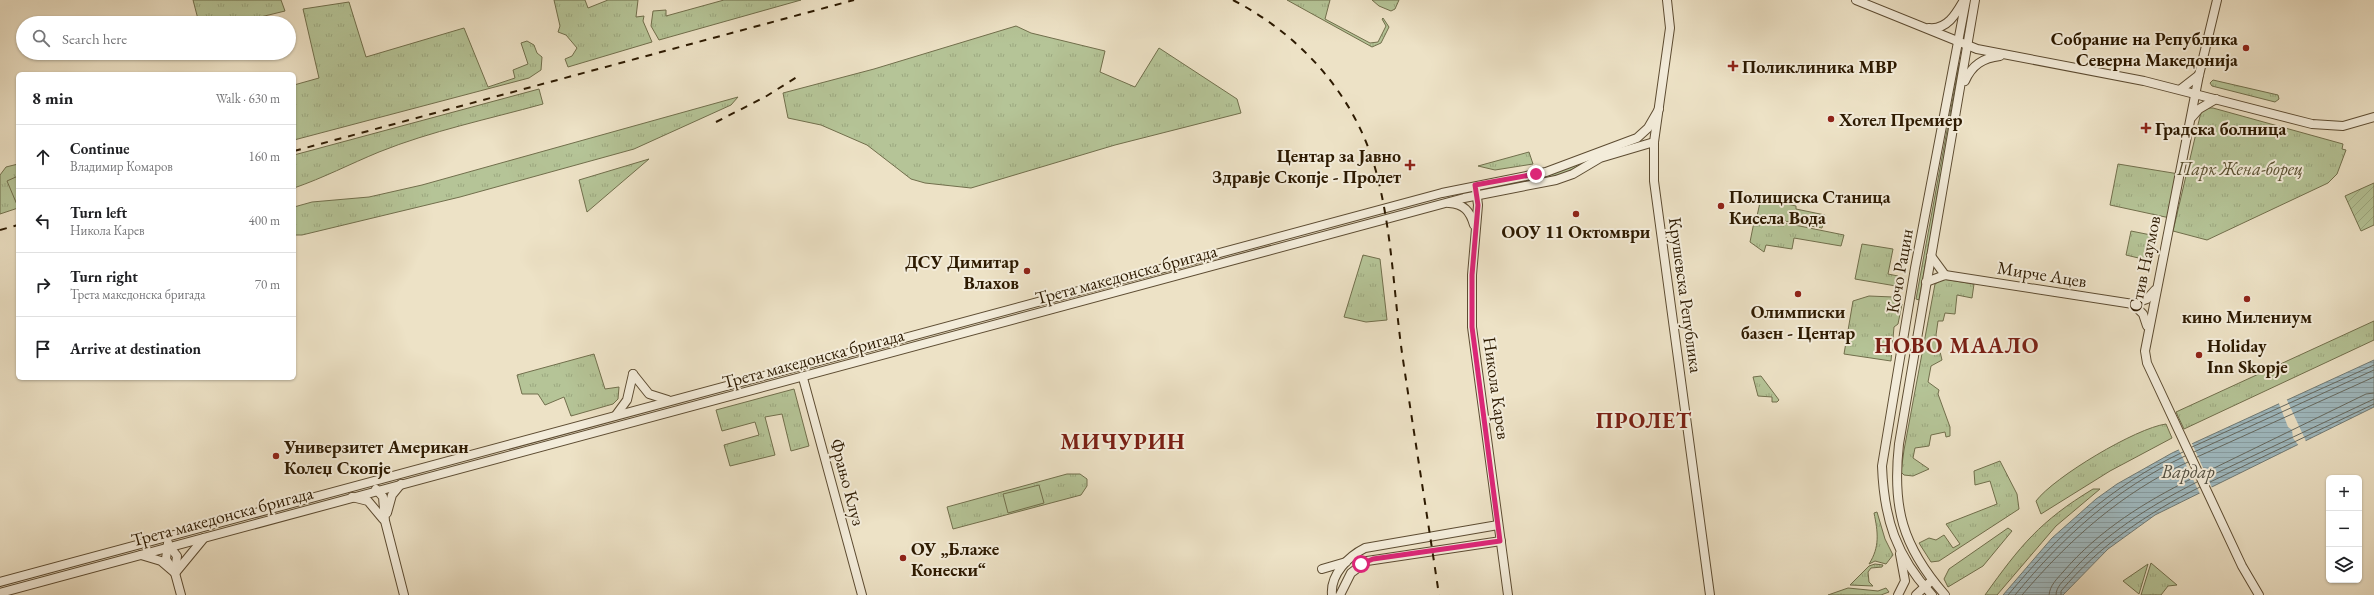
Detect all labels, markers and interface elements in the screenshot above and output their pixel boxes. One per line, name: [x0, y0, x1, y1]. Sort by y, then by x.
search box: [16, 16, 296, 60]
icon: search: [30, 27, 52, 49]
place label: Собрание на Република Северна Македонија: [2051, 27, 2238, 71]
text: Search here: [62, 29, 127, 48]
marker: Собрание на Република Северна Македонија: [2241, 43, 2251, 53]
place label: Поликлиника МВР: [1742, 55, 1897, 78]
marker: Поликлиника МВР: [1727, 60, 1739, 72]
text: 8 min: [32, 87, 73, 109]
text: Walk · 630 m: [216, 90, 280, 107]
place label: Хотел Премиер: [1838, 108, 1962, 131]
marker: Хотел Премиер: [1826, 114, 1836, 124]
place label: Градска болница: [2155, 117, 2286, 140]
marker: Градска болница: [2140, 122, 2152, 134]
text: Continue: [70, 139, 130, 158]
place label: Центар за Јавно Здравје Скопје - Пролет: [1212, 144, 1401, 188]
icon: ahead: [32, 146, 54, 168]
text: 160 m: [249, 148, 280, 165]
park label: Парк Жена-борец: [2176, 157, 2303, 181]
text: Владимир Комаров: [70, 158, 173, 175]
marker: Центар за Јавно Здравје Скопје - Пролет: [1404, 159, 1416, 171]
route end: [1527, 165, 1545, 183]
place label: Полициска Станица Кисела Вода: [1729, 185, 1891, 229]
marker: Полициска Станица Кисела Вода: [1716, 201, 1726, 211]
text: Turn left: [70, 203, 127, 222]
marker: ООУ 11 Октомври: [1571, 209, 1581, 219]
icon: left: [32, 210, 54, 232]
text: 400 m: [249, 212, 280, 229]
street label: Стив Наумов: [2123, 213, 2166, 314]
street label: Крушевска Република: [1664, 216, 1708, 375]
place label: ООУ 11 Октомври: [1502, 220, 1651, 243]
text: Никола Карев: [70, 222, 145, 239]
street label: Кочо Рацин: [1880, 227, 1918, 315]
street label: Трета македонска бригада: [1033, 238, 1220, 309]
place label: ДСУ Димитар Влахов: [905, 250, 1019, 294]
street label: Мирче Ацев: [1996, 256, 2089, 292]
marker: ДСУ Димитар Влахов: [1022, 266, 1032, 276]
text: Turn right: [70, 267, 138, 286]
icon: right: [32, 274, 54, 296]
text: 70 m: [255, 276, 280, 293]
text: Трета македонска бригада: [70, 286, 205, 303]
marker: Олимписки базен - Центар: [1793, 289, 1803, 299]
marker: кино Милениум: [2242, 294, 2252, 304]
place label: Олимписки базен - Центар: [1741, 300, 1855, 344]
place label: кино Милениум: [2182, 305, 2312, 328]
street label: Трета македонска бригада: [720, 322, 907, 393]
district label: НОВО МААЛО: [1875, 331, 2039, 360]
place label: Holiday Inn Skopje: [2207, 334, 2288, 378]
street label: Никола Карев: [1478, 335, 1516, 441]
icon: arrive: [32, 338, 54, 360]
text: Arrive at destination: [70, 339, 201, 358]
marker: Holiday Inn Skopje: [2194, 350, 2204, 360]
district label: ПРОЛЕТ: [1596, 406, 1692, 435]
district label: МИЧУРИН: [1060, 427, 1186, 456]
place label: Универзитет Американ Колеџ Скопје: [283, 435, 469, 479]
street label: Фрањо Клуз: [825, 436, 871, 528]
marker: Универзитет Американ Колеџ Скопје: [271, 451, 281, 461]
water label: Вардар: [2160, 459, 2215, 484]
map controls: [2326, 475, 2362, 583]
button: +: [2326, 475, 2362, 511]
street label: Трета македонска бригада: [129, 480, 316, 551]
button: −: [2326, 511, 2362, 547]
place label: ОУ „Блаже Конески“: [911, 537, 1000, 581]
button: layers: [2326, 547, 2362, 583]
marker: ОУ „Блаже Конески“: [898, 553, 908, 563]
route start: [1352, 555, 1370, 573]

